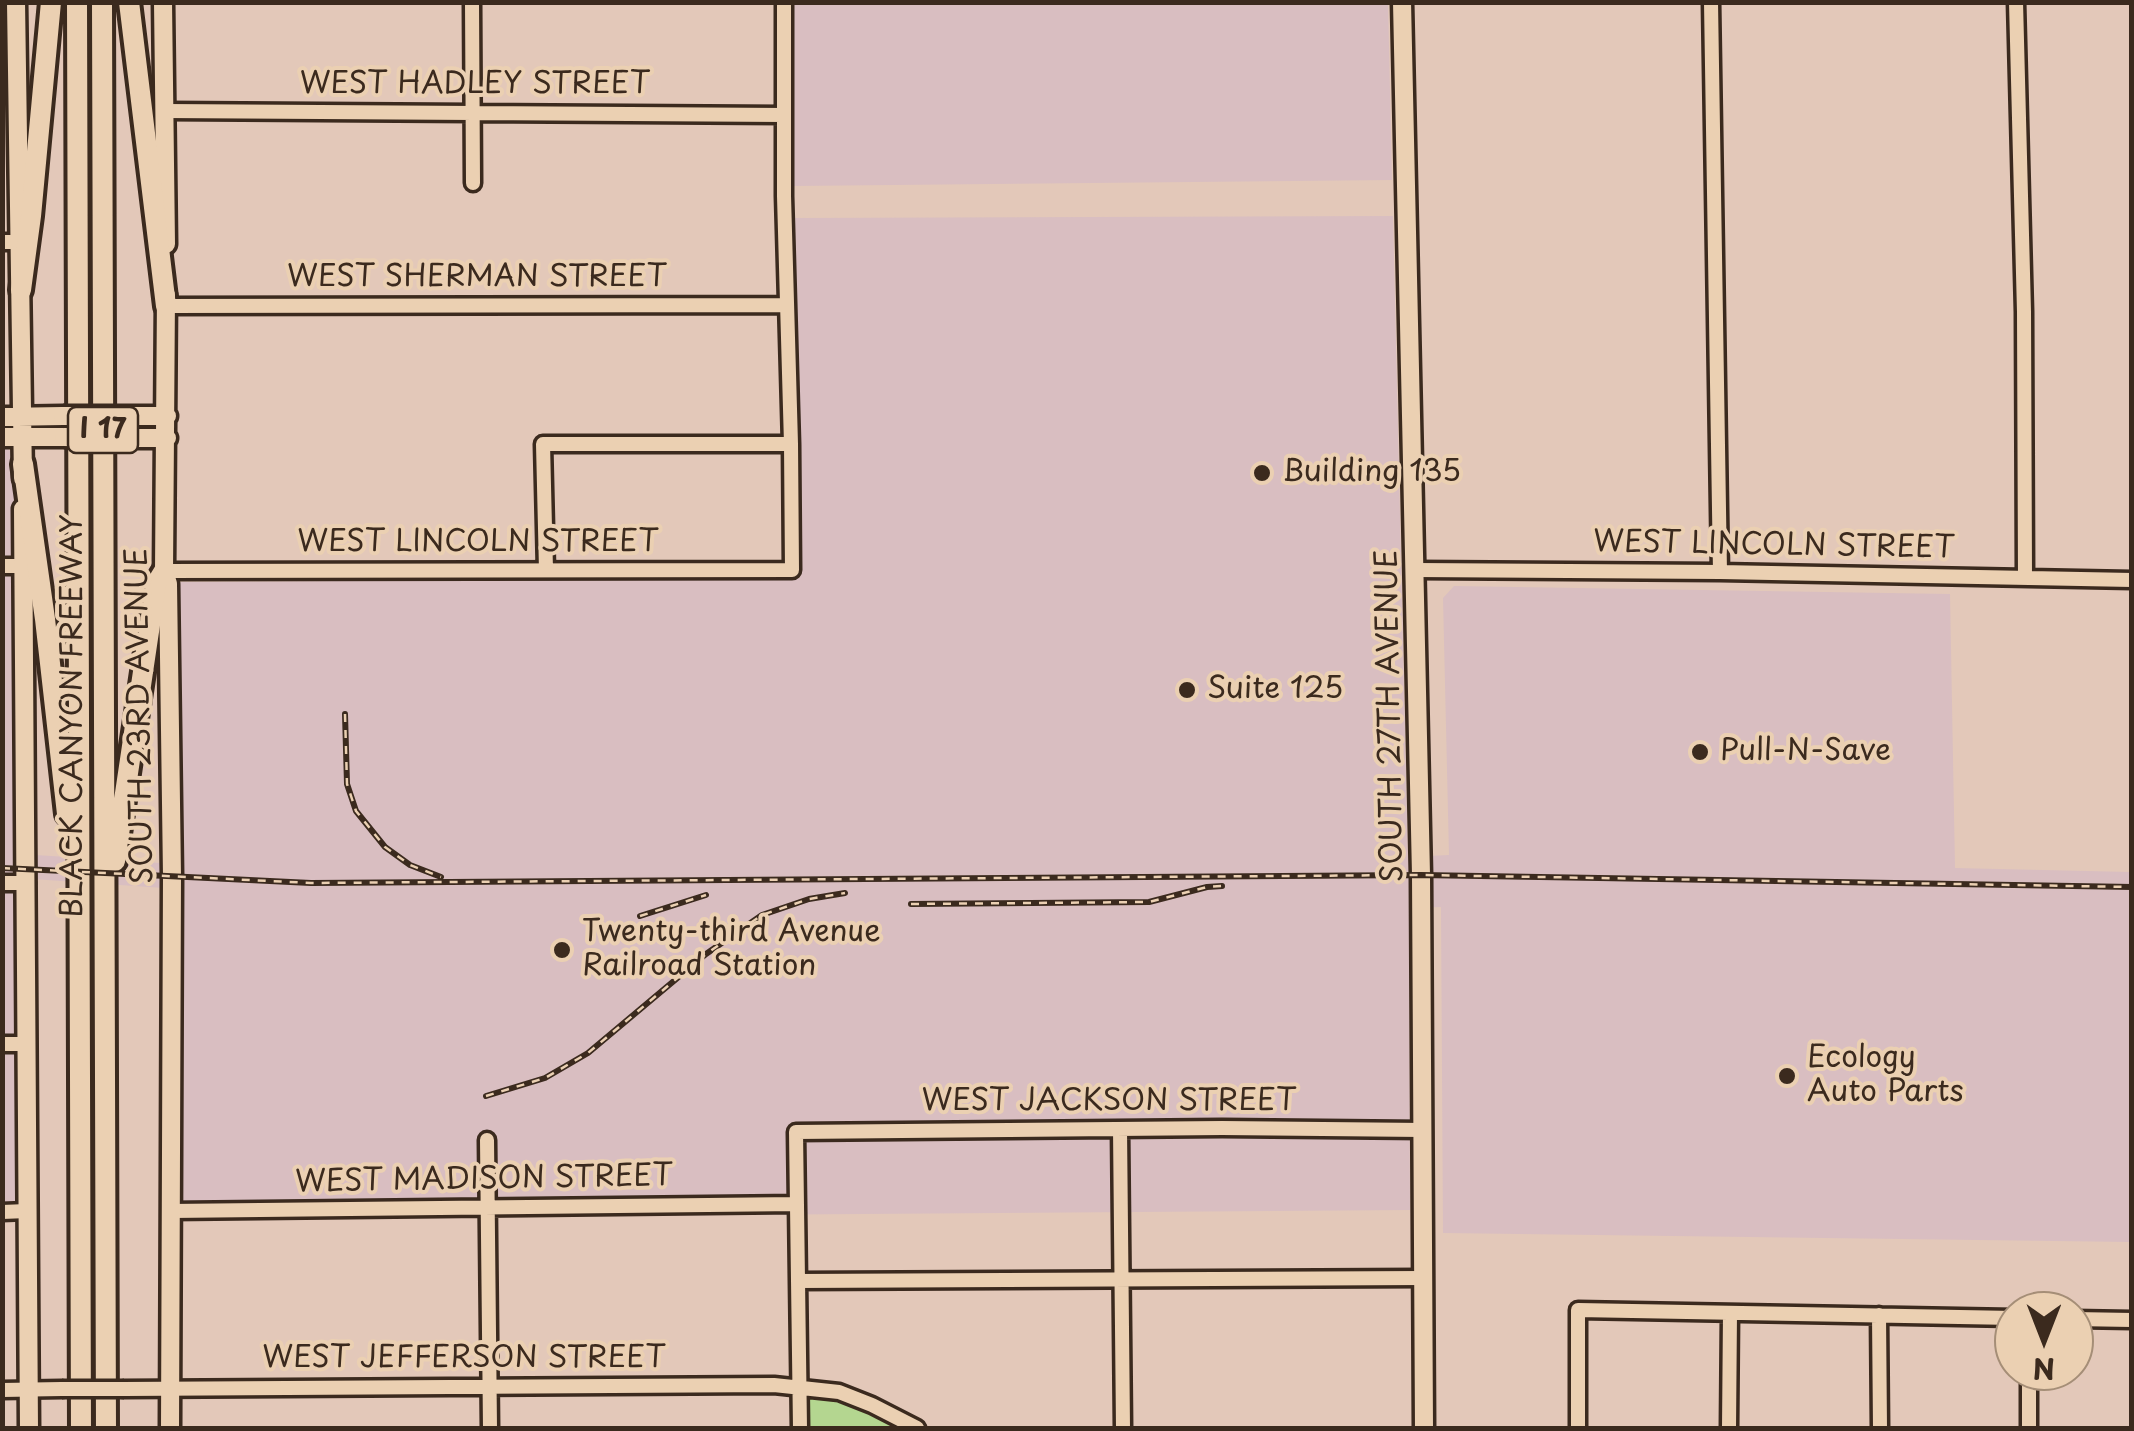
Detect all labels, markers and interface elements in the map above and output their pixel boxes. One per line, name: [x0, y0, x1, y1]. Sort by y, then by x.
street label: WEST HADLEY STREET: [300, 67, 650, 103]
street label: WEST SHERMAN STREET: [287, 260, 667, 296]
road number: I 17: [68, 407, 138, 453]
place label: Building 135: [1282, 455, 1461, 491]
marker: Building 135: [1251, 462, 1273, 484]
street label: BLACK CANYON FREEWAY: [56, 514, 92, 918]
street label: WEST LINCOLN STREET: [297, 525, 659, 561]
street label: WEST LINCOLN STREET: [1593, 525, 1955, 567]
street label: SOUTH 23RD AVENUE: [120, 548, 162, 884]
street label: SOUTH 27TH AVENUE: [1370, 549, 1412, 883]
place label: Suite 125: [1207, 672, 1343, 708]
marker: Suite 125: [1176, 679, 1198, 701]
place label: Pull-N-Save: [1720, 734, 1891, 770]
marker: Pull-N-Save: [1689, 741, 1711, 763]
place label: Twenty-third Avenue Railroad Station: [582, 915, 881, 986]
marker: Twenty-third Avenue Railroad Station: [551, 939, 573, 961]
place label: Ecology Auto Parts: [1807, 1041, 1964, 1112]
marker: Ecology Auto Parts: [1776, 1065, 1798, 1087]
street label: WEST JACKSON STREET: [921, 1084, 1297, 1120]
street label: WEST MADISON STREET: [295, 1159, 673, 1201]
north arrow: [1994, 1291, 2094, 1391]
street label: WEST JEFFERSON STREET: [262, 1341, 666, 1377]
text: N: [2033, 1348, 2055, 1391]

